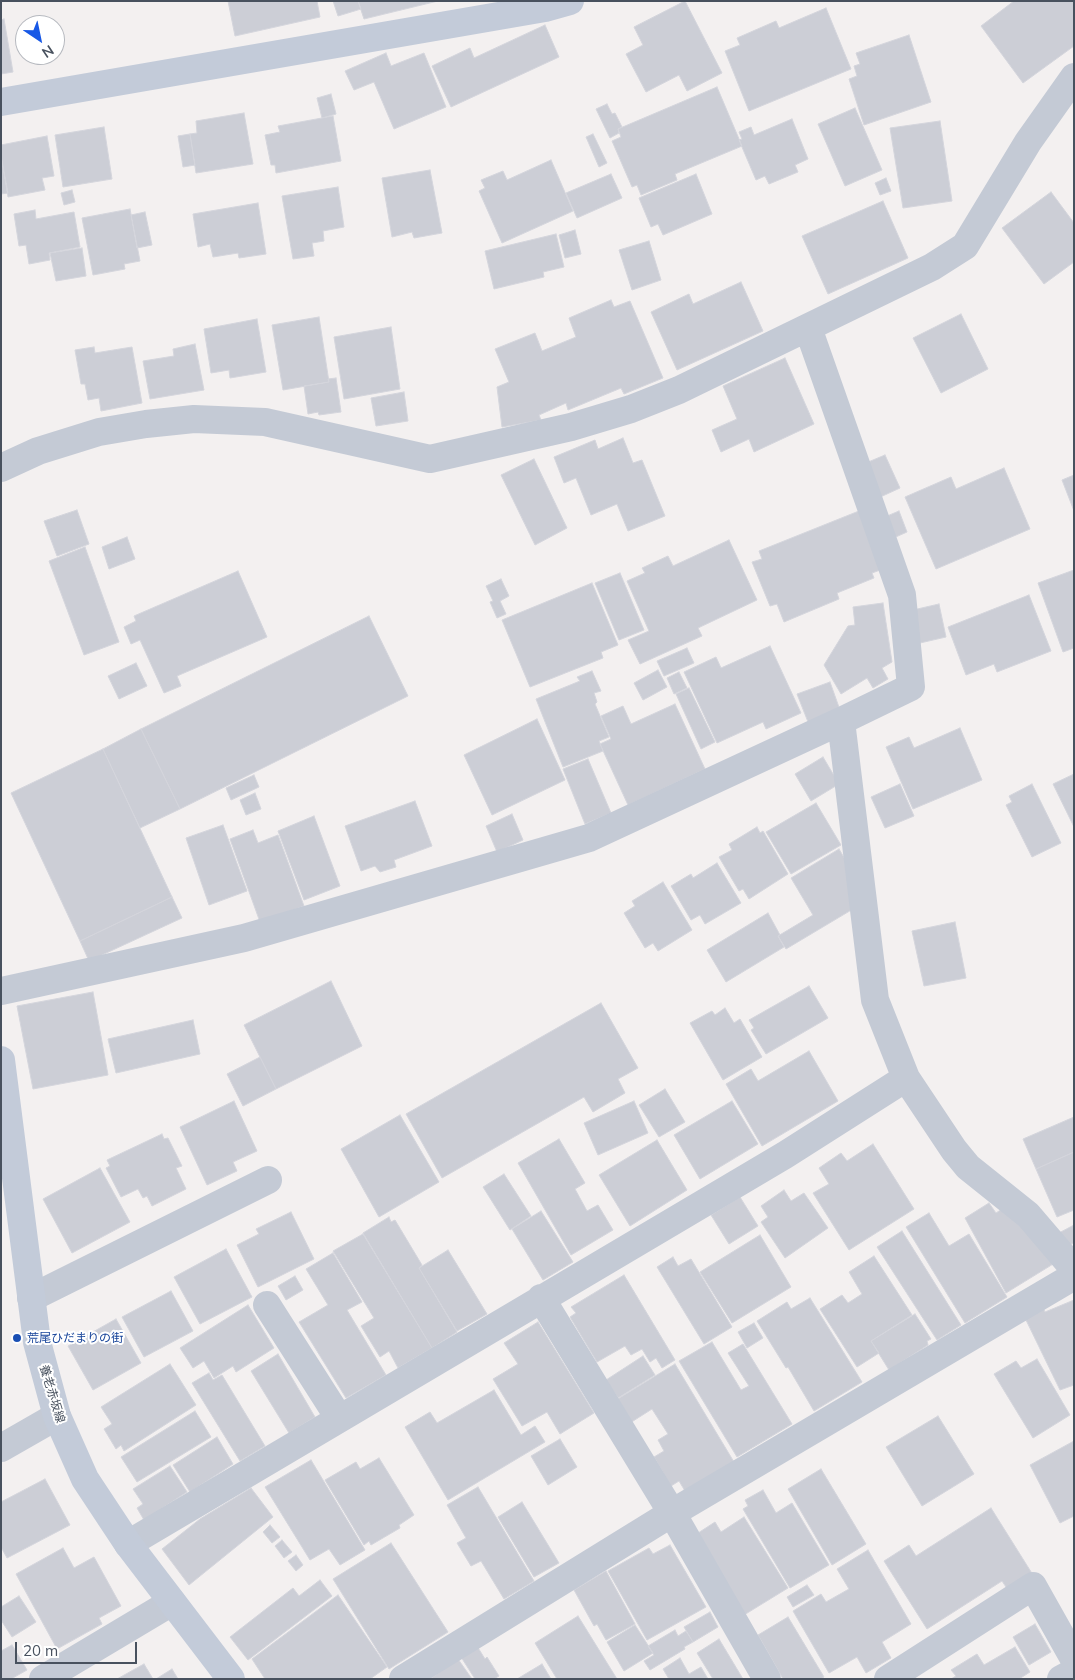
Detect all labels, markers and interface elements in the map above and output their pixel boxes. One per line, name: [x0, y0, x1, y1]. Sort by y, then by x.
north arrow: [15, 15, 65, 65]
text: N: [38, 41, 57, 62]
place label: 荒尾ひだまりの街: [27, 1331, 123, 1345]
marker: 荒尾ひだまりの街: [11, 1332, 23, 1344]
street label: 養老赤坂線: [36, 1363, 68, 1425]
scale bar: [18, 1632, 140, 1664]
text: 20 m: [23, 1641, 58, 1660]

